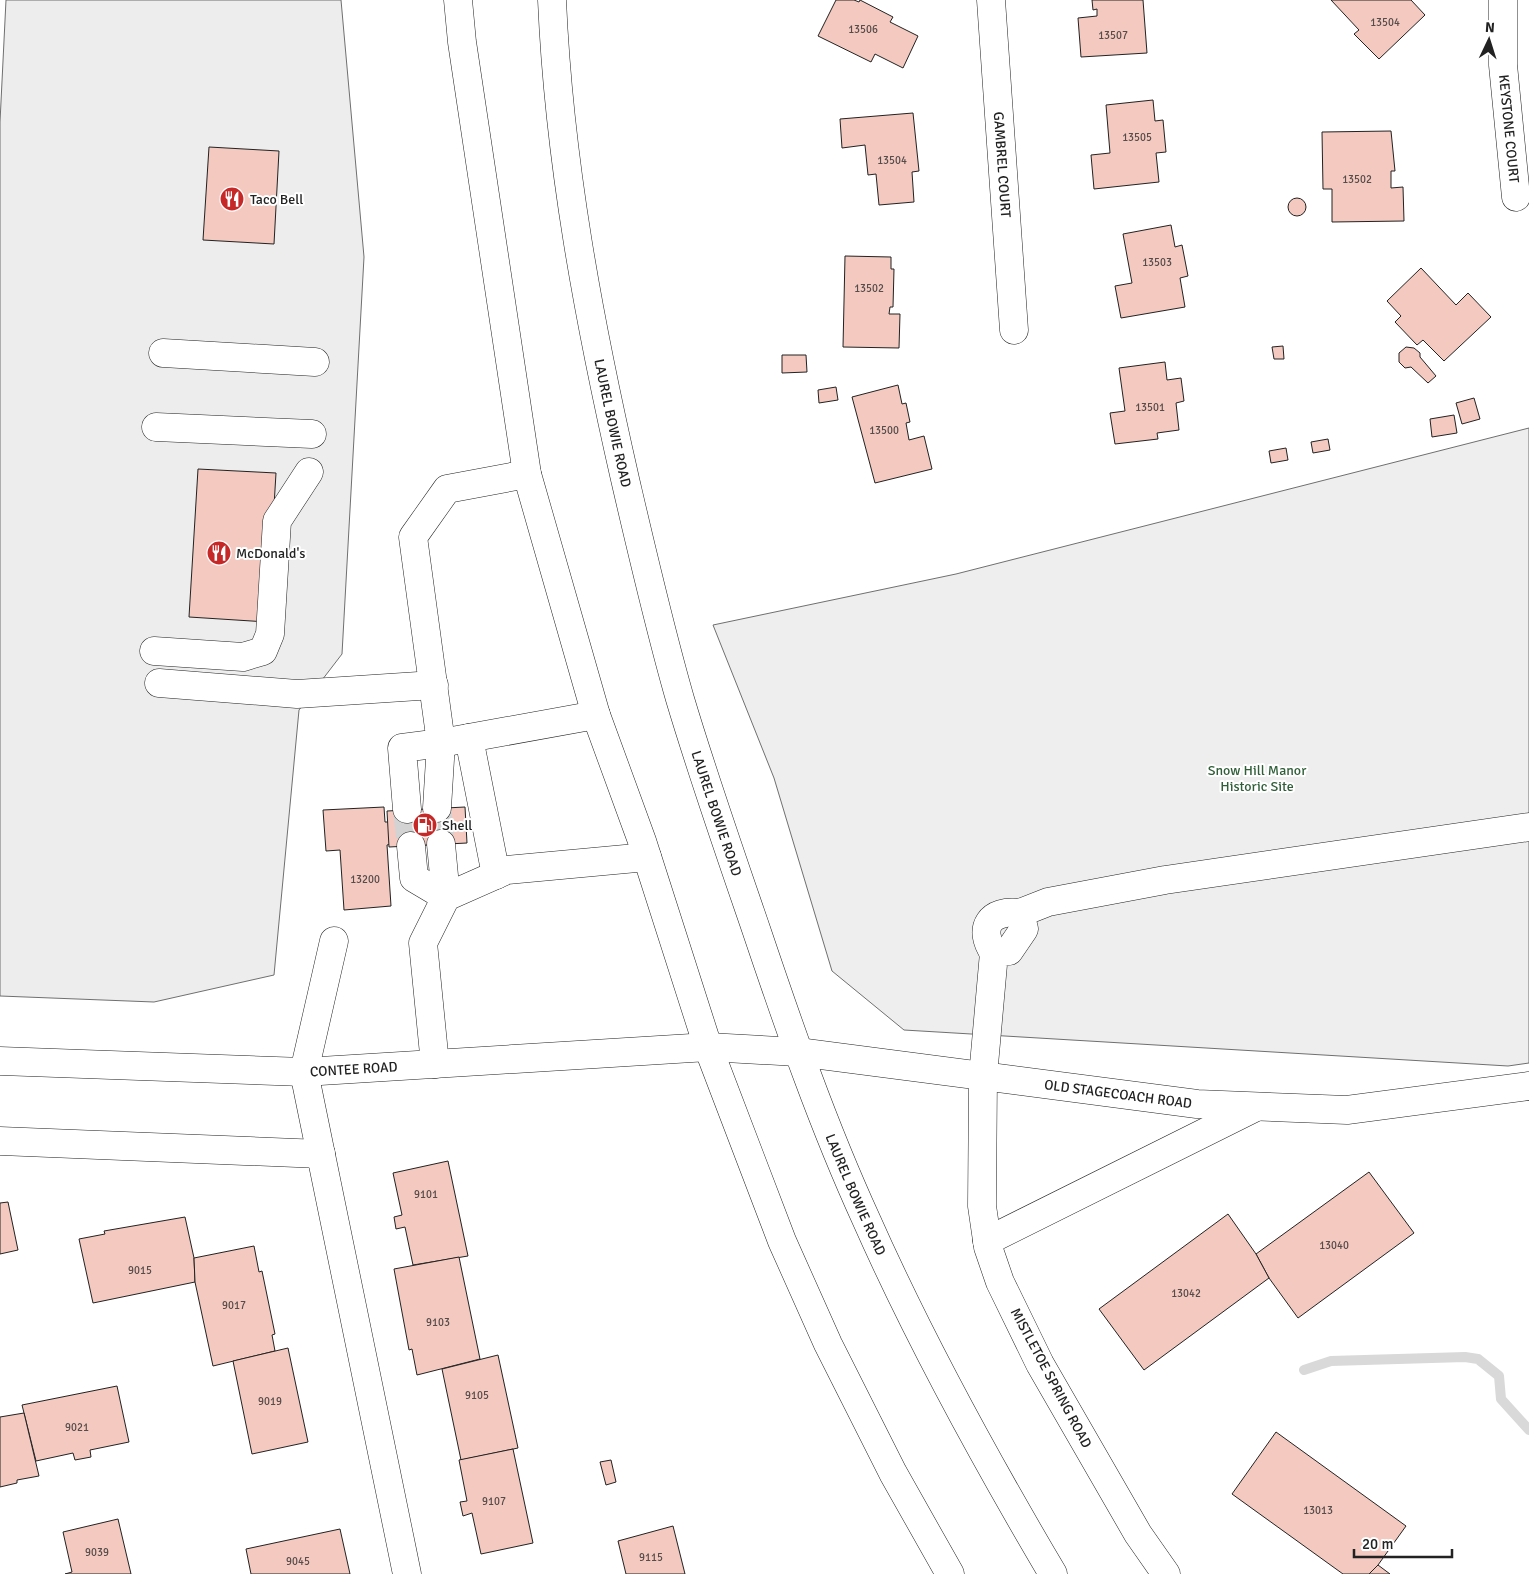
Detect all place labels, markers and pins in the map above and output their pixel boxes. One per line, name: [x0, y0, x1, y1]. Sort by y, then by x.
restaurant icon: Taco Bell: [219, 186, 245, 212]
place label: Taco Bell: [250, 191, 303, 208]
restaurant icon: McDonald's: [206, 540, 232, 566]
place label: McDonald's: [236, 545, 305, 562]
fuel station icon: Shell: [412, 812, 438, 838]
place label: Shell: [442, 817, 472, 834]

